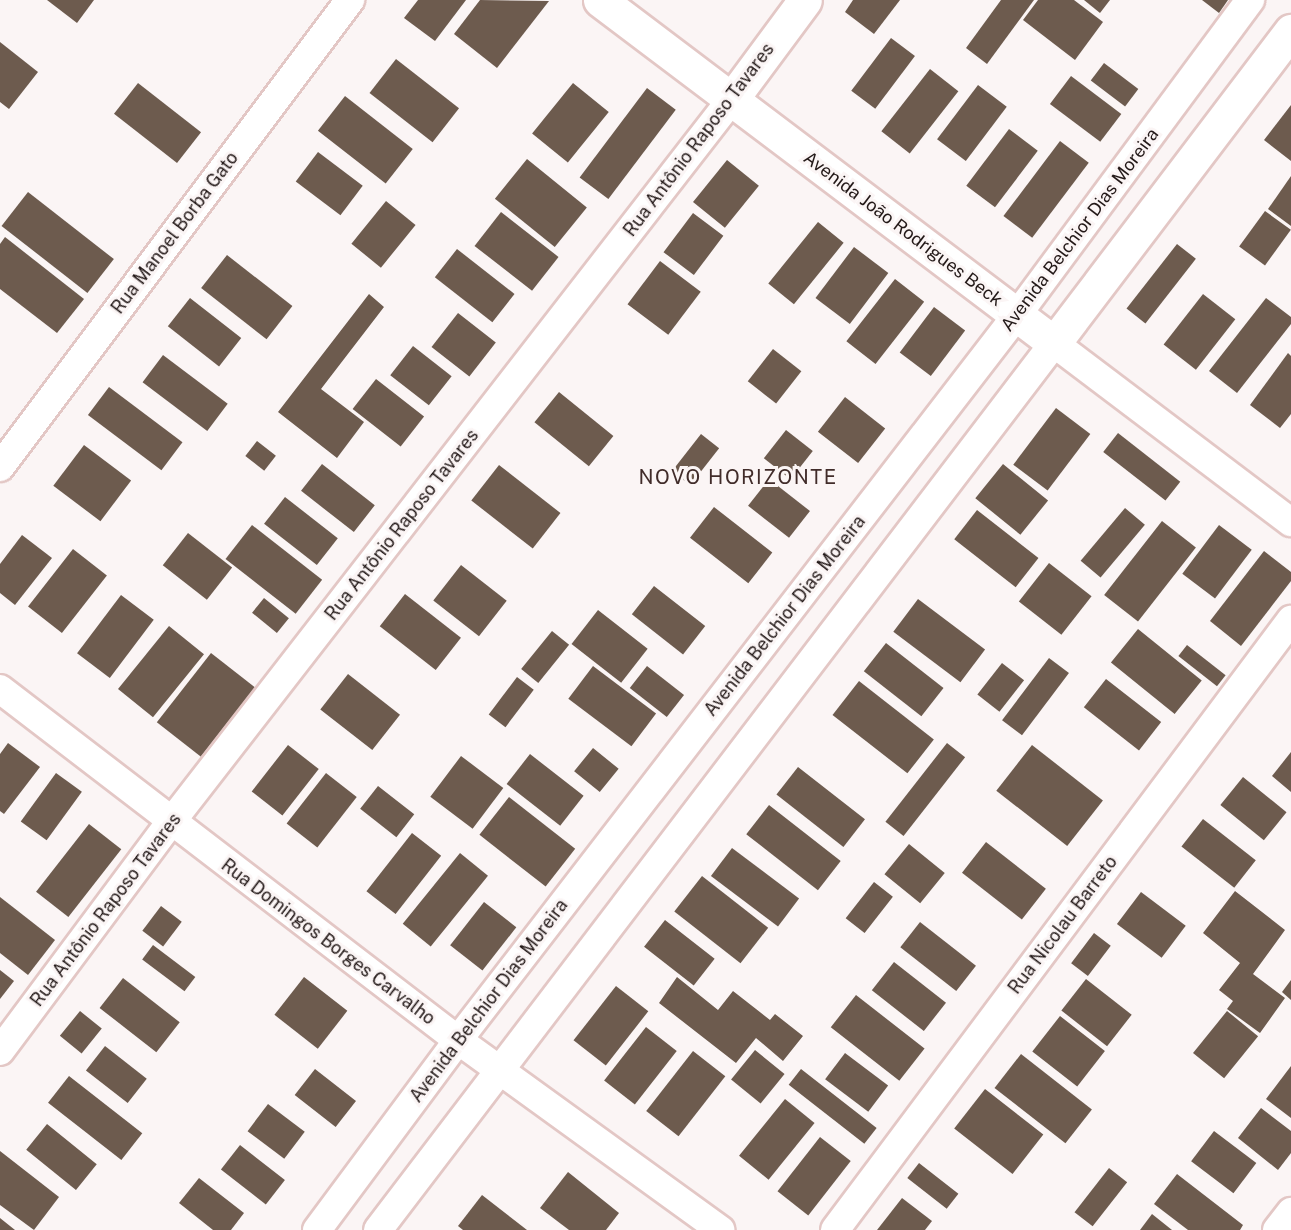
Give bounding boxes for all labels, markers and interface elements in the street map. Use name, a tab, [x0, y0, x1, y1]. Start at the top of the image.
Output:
street label: Rua Antônio Raposo Tavares	[619, 39, 779, 241]
street label: Avenida Belchior Dias Moreira	[997, 124, 1163, 336]
street label: Avenida João Rodrigues Beck	[799, 147, 1007, 311]
street label: Rua Manoel Borba Gato	[107, 148, 243, 318]
street label: Rua Antônio Raposo Tavares	[321, 425, 483, 625]
district label: NOVO HORIZONTE	[638, 465, 838, 489]
street label: Avenida Belchior Dias Moreira	[700, 511, 870, 721]
street label: Rua Antônio Raposo Tavares	[26, 809, 186, 1011]
street label: Rua Nicolau Barreto	[1004, 852, 1122, 998]
street label: Rua Domingos Borges Carvalho	[217, 854, 439, 1030]
street label: Avenida Belchior Dias Moreira	[406, 895, 572, 1107]

